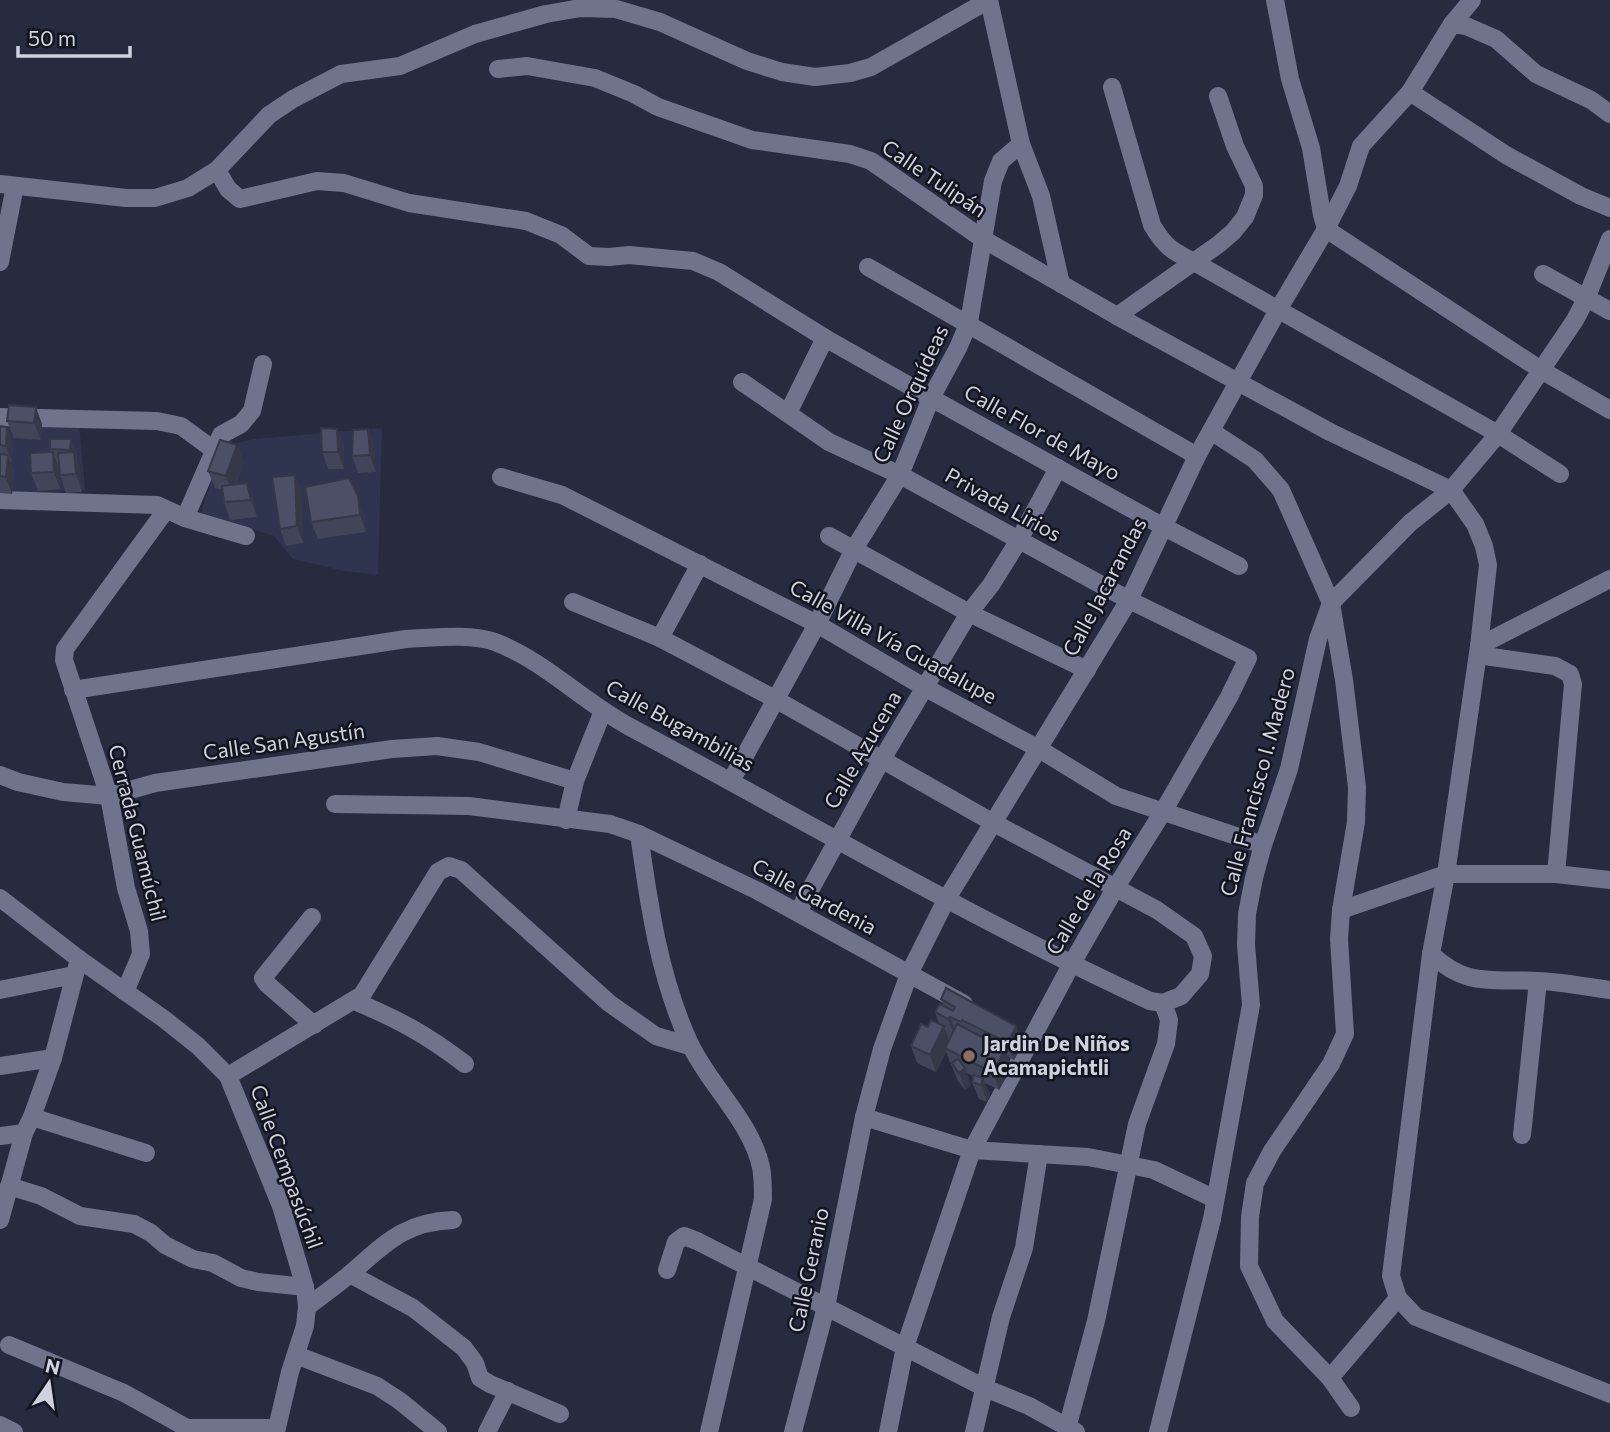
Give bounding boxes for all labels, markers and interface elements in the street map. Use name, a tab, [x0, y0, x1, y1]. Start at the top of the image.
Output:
scale bar	[18, 14, 130, 58]
text: 50 m	[28, 25, 76, 50]
street label: Calle Tulipán	[878, 134, 992, 222]
street label: Calle Orquídeas	[867, 320, 953, 466]
street label: Calle Flor de Mayo	[960, 378, 1125, 485]
street label: Privada Lirios	[941, 462, 1066, 546]
street label: Calle Jacarandas	[1057, 513, 1151, 660]
street label: Calle Villa Vía Guadalupe	[786, 573, 1002, 708]
street label: Calle Francisco I. Madero	[1214, 664, 1299, 899]
street label: Calle Bugambilias	[602, 674, 759, 776]
street label: Calle Azucena	[818, 686, 906, 813]
street label: Calle San Agustín	[201, 717, 366, 764]
street label: Cerrada Guamúchil	[104, 742, 173, 924]
street label: Calle de la Rosa	[1040, 822, 1136, 959]
street label: Calle Gardenia	[748, 852, 881, 939]
place label: Jardin De Niños Acamapichtli	[983, 1030, 1130, 1079]
marker: Jardin De Niños Acamapichtli	[961, 1048, 977, 1064]
street label: Calle Cempasúchil	[246, 1081, 329, 1252]
street label: Calle Geranio	[782, 1205, 833, 1334]
north arrow	[14, 1348, 84, 1418]
text: N	[43, 1353, 62, 1379]

